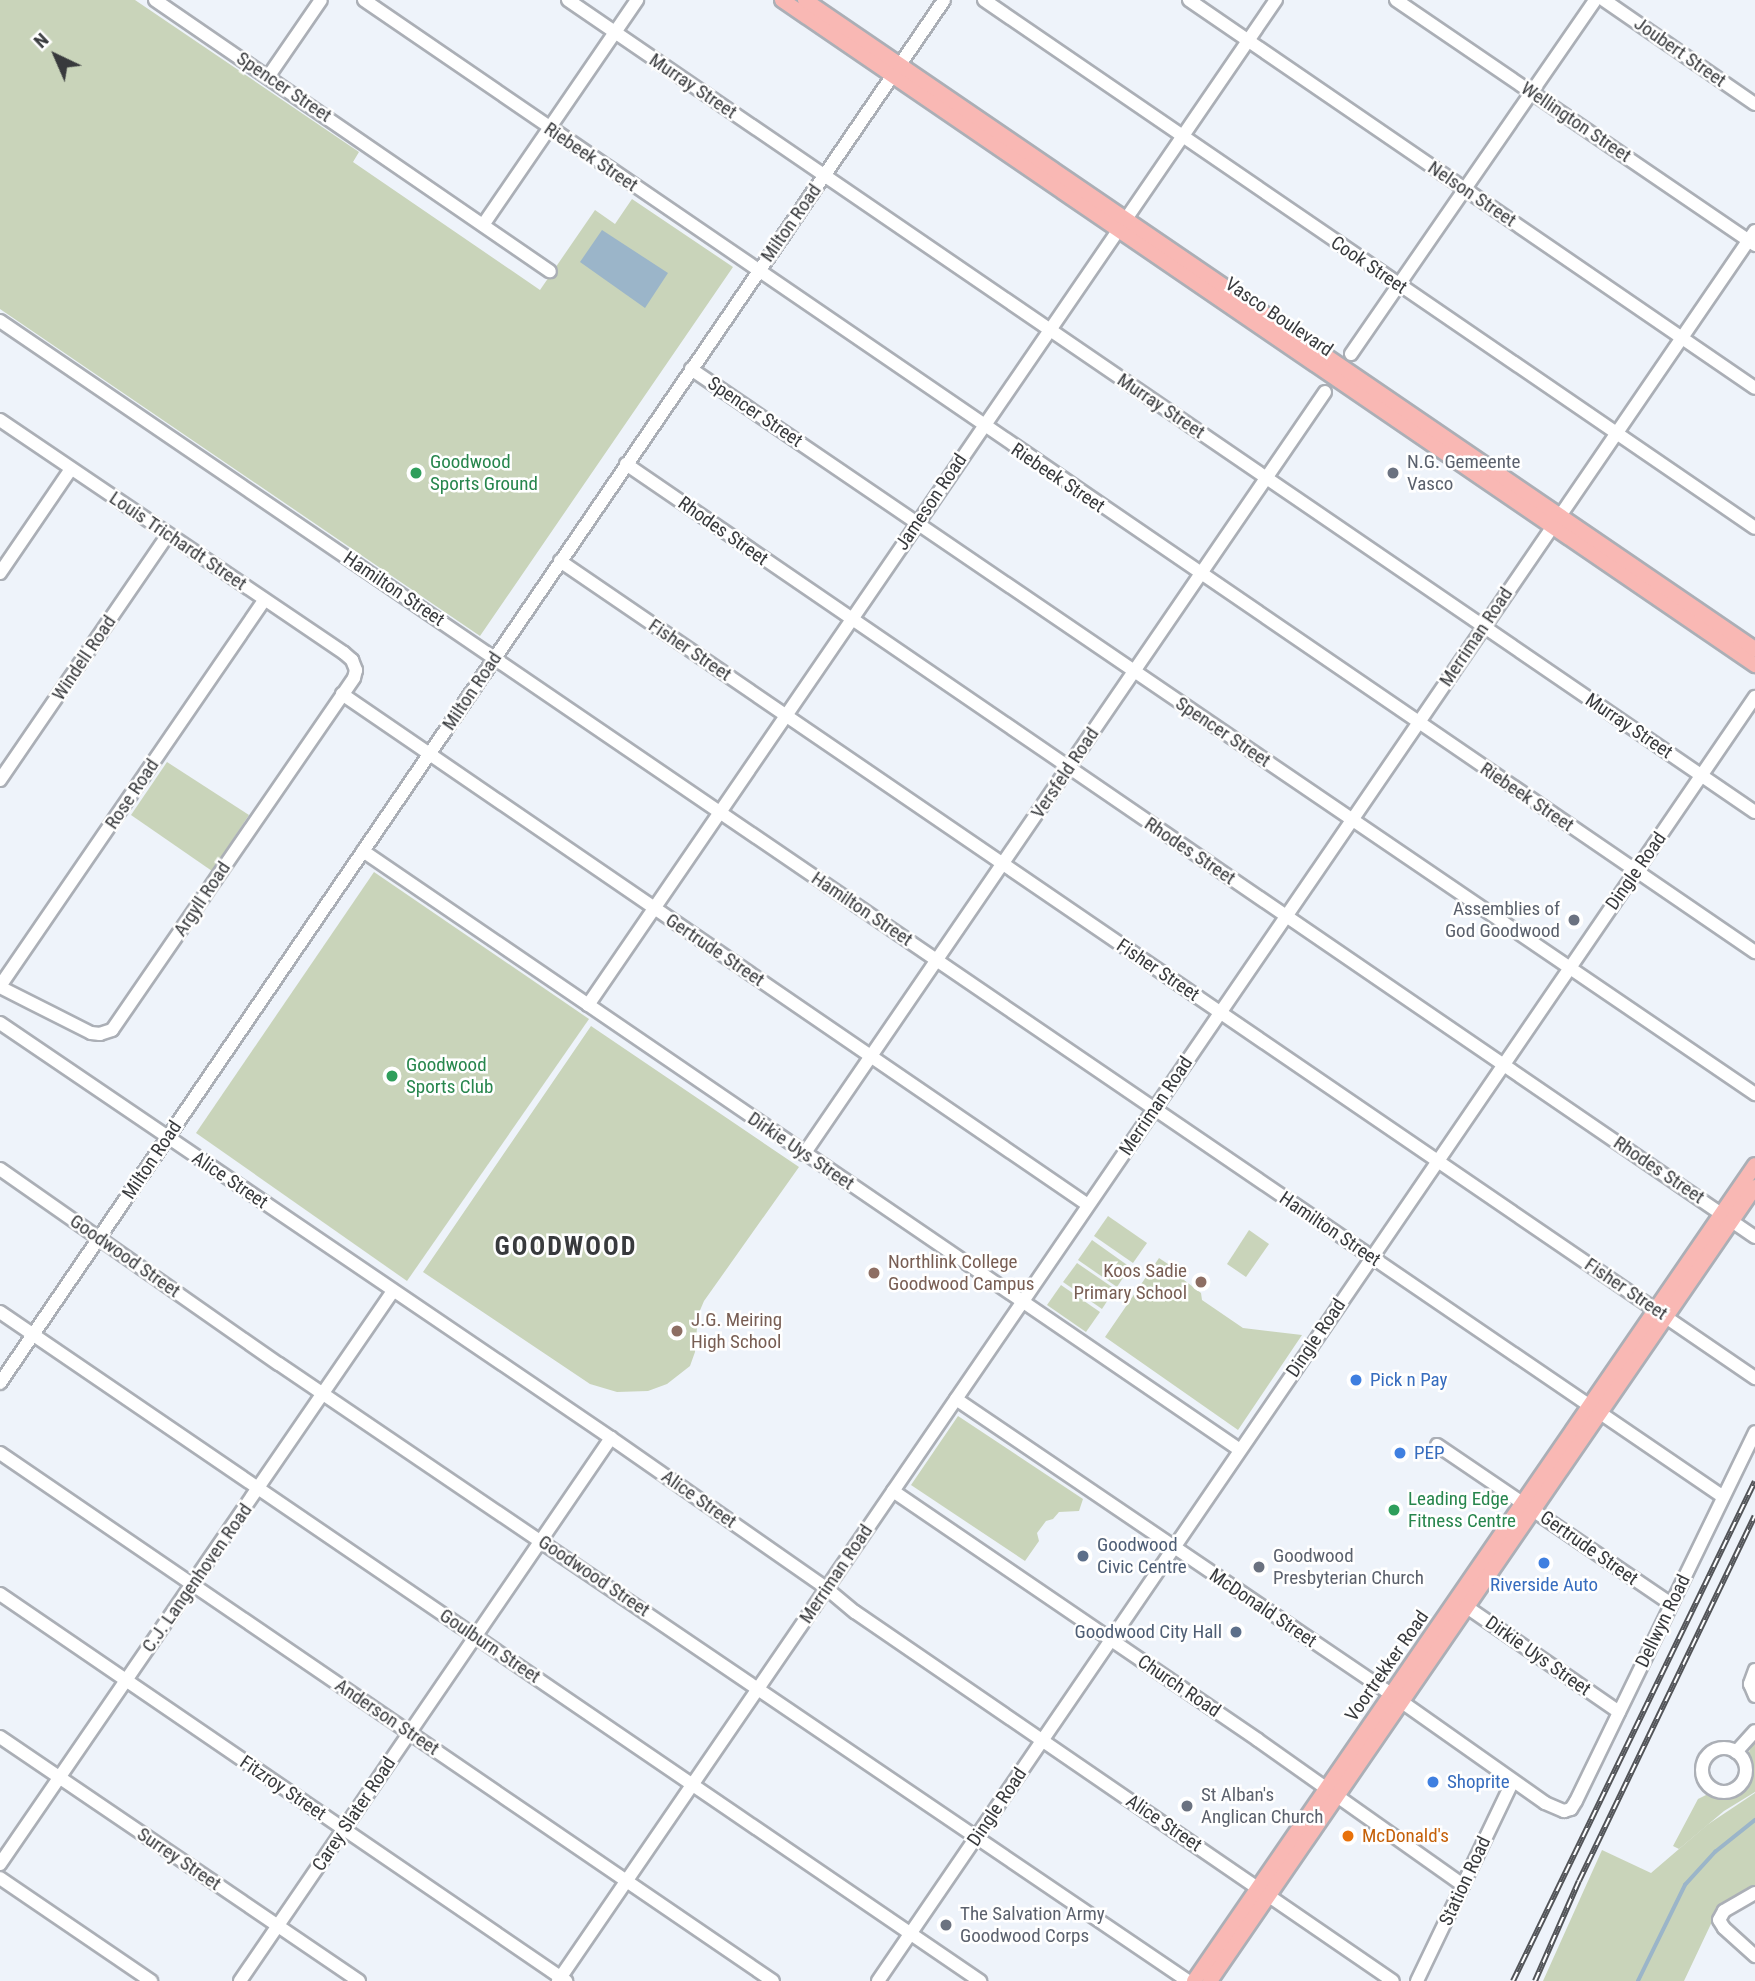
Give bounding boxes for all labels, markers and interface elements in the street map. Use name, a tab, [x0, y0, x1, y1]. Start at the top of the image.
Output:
street label: Joubert Street	[1630, 12, 1730, 92]
north arrow	[21, 21, 91, 91]
text: N	[29, 28, 53, 53]
street label: Spencer Street	[232, 47, 336, 127]
street label: Murray Street	[645, 48, 741, 124]
street label: Wellington Street	[1517, 77, 1635, 167]
street label: Riebeek Street	[540, 117, 642, 197]
street label: Nelson Street	[1424, 156, 1520, 232]
street label: Milton Road	[756, 180, 826, 266]
street label: Cook Street	[1326, 231, 1412, 299]
street label: Vasco Boulevard	[1221, 273, 1337, 361]
street label: Murray Street	[1113, 368, 1209, 444]
street label: Spencer Street	[703, 372, 807, 452]
street label: Riebeek Street	[1007, 438, 1109, 518]
street label: Jameson Road	[890, 449, 972, 555]
place label: Goodwood Sports Ground	[430, 451, 538, 495]
place label: N.G. Gemeente Vasco	[1407, 451, 1520, 495]
marker: Goodwood Sports Ground	[408, 465, 424, 481]
marker: N.G. Gemeente Vasco	[1385, 465, 1401, 481]
street label: Louis Trichardt Street	[105, 487, 251, 595]
street label: Rhodes Street	[674, 492, 772, 570]
street label: Hamilton Street	[339, 547, 449, 631]
street label: Merriman Road	[1435, 583, 1517, 691]
street label: Windell Road	[47, 611, 121, 705]
street label: Fisher Street	[644, 614, 736, 686]
street label: Milton Road	[437, 647, 507, 735]
street label: Murray Street	[1581, 688, 1677, 764]
street label: Spencer Street	[1171, 692, 1275, 772]
street label: Versfeld Road	[1026, 723, 1104, 823]
street label: Rose Road	[100, 755, 164, 833]
street label: Riebeek Street	[1476, 757, 1578, 837]
street label: Rhodes Street	[1140, 812, 1240, 890]
street label: Dingle Road	[1601, 828, 1671, 914]
street label: Argyll Road	[169, 857, 235, 941]
street label: Hamilton Street	[807, 867, 917, 951]
place label: Assemblies of God Goodwood	[1445, 898, 1560, 942]
street label: Gertrude Street	[661, 909, 769, 991]
marker: Assemblies of God Goodwood	[1566, 912, 1582, 928]
street label: Fisher Street	[1112, 934, 1204, 1006]
street label: Merriman Road	[1115, 1052, 1197, 1160]
place label: Goodwood Sports Club	[406, 1054, 493, 1098]
marker: Goodwood Sports Club	[384, 1068, 400, 1084]
street label: Dirkie Uys Street	[744, 1107, 858, 1195]
street label: Milton Road	[117, 1116, 187, 1204]
street label: Rhodes Street	[1609, 1131, 1709, 1209]
street label: Alice Street	[188, 1146, 272, 1214]
street label: Hamilton Street	[1275, 1187, 1385, 1271]
street label: Goodwood Street	[65, 1210, 185, 1302]
district label: GOODWOOD	[496, 1231, 636, 1263]
place label: Northlink College Goodwood Campus	[888, 1251, 1034, 1295]
street label: Fisher Street	[1580, 1253, 1672, 1325]
place label: Koos Sadie Primary School	[1073, 1260, 1187, 1304]
marker: Northlink College Goodwood Campus	[866, 1265, 882, 1281]
marker: Koos Sadie Primary School	[1193, 1274, 1209, 1290]
street label: Dingle Road	[1282, 1295, 1350, 1381]
place label: J.G. Meiring High School	[691, 1309, 782, 1353]
marker: J.G. Meiring High School	[669, 1323, 685, 1339]
place label: Pick n Pay	[1370, 1369, 1447, 1391]
marker: Pick n Pay	[1348, 1372, 1364, 1388]
place label: PEP	[1414, 1442, 1445, 1464]
marker: PEP	[1392, 1445, 1408, 1461]
street label: Alice Street	[657, 1465, 741, 1533]
place label: Leading Edge Fitness Centre	[1408, 1488, 1516, 1532]
street label: C.J. Langenhoven Road	[137, 1499, 257, 1657]
marker: Leading Edge Fitness Centre	[1386, 1502, 1402, 1518]
street label: Gertrude Street	[1536, 1506, 1642, 1590]
street label: Merriman Road	[795, 1520, 877, 1628]
street label: Goodwood Street	[534, 1530, 654, 1622]
place label: Goodwood Civic Centre	[1097, 1534, 1187, 1578]
place label: Goodwood Presbyterian Church	[1273, 1545, 1424, 1589]
marker: Goodwood Civic Centre	[1075, 1548, 1091, 1564]
marker: Riverside Auto	[1536, 1555, 1552, 1571]
marker: Goodwood Presbyterian Church	[1251, 1559, 1267, 1575]
street label: McDonald Street	[1205, 1564, 1321, 1652]
street label: Dellwyn Road	[1631, 1571, 1695, 1671]
place label: Riverside Auto	[1490, 1574, 1598, 1596]
street label: Goulburn Street	[435, 1604, 545, 1688]
street label: Voortrekker Road	[1340, 1606, 1434, 1726]
street label: Dirkie Uys Street	[1481, 1611, 1595, 1701]
place label: Goodwood City Hall	[1074, 1621, 1222, 1643]
marker: Goodwood City Hall	[1228, 1624, 1244, 1640]
street label: Church Road	[1133, 1650, 1225, 1722]
street label: Anderson Street	[331, 1674, 443, 1760]
street label: Fitzroy Street	[235, 1751, 331, 1825]
street label: Carey Slater Road	[307, 1753, 401, 1875]
street label: Dingle Road	[963, 1764, 1031, 1850]
place label: Shoprite	[1447, 1771, 1510, 1793]
marker: Shoprite	[1425, 1774, 1441, 1790]
place label: St Alban's Anglican Church	[1201, 1784, 1323, 1828]
street label: Alice Street	[1122, 1789, 1206, 1857]
marker: St Alban's Anglican Church	[1179, 1798, 1195, 1814]
street label: Surrey Street	[133, 1823, 225, 1895]
place label: McDonald's	[1362, 1825, 1449, 1847]
marker: McDonald's	[1340, 1828, 1356, 1844]
street label: Station Road	[1434, 1833, 1496, 1929]
place label: The Salvation Army Goodwood Corps	[960, 1903, 1105, 1947]
marker: The Salvation Army Goodwood Corps	[938, 1917, 954, 1933]

